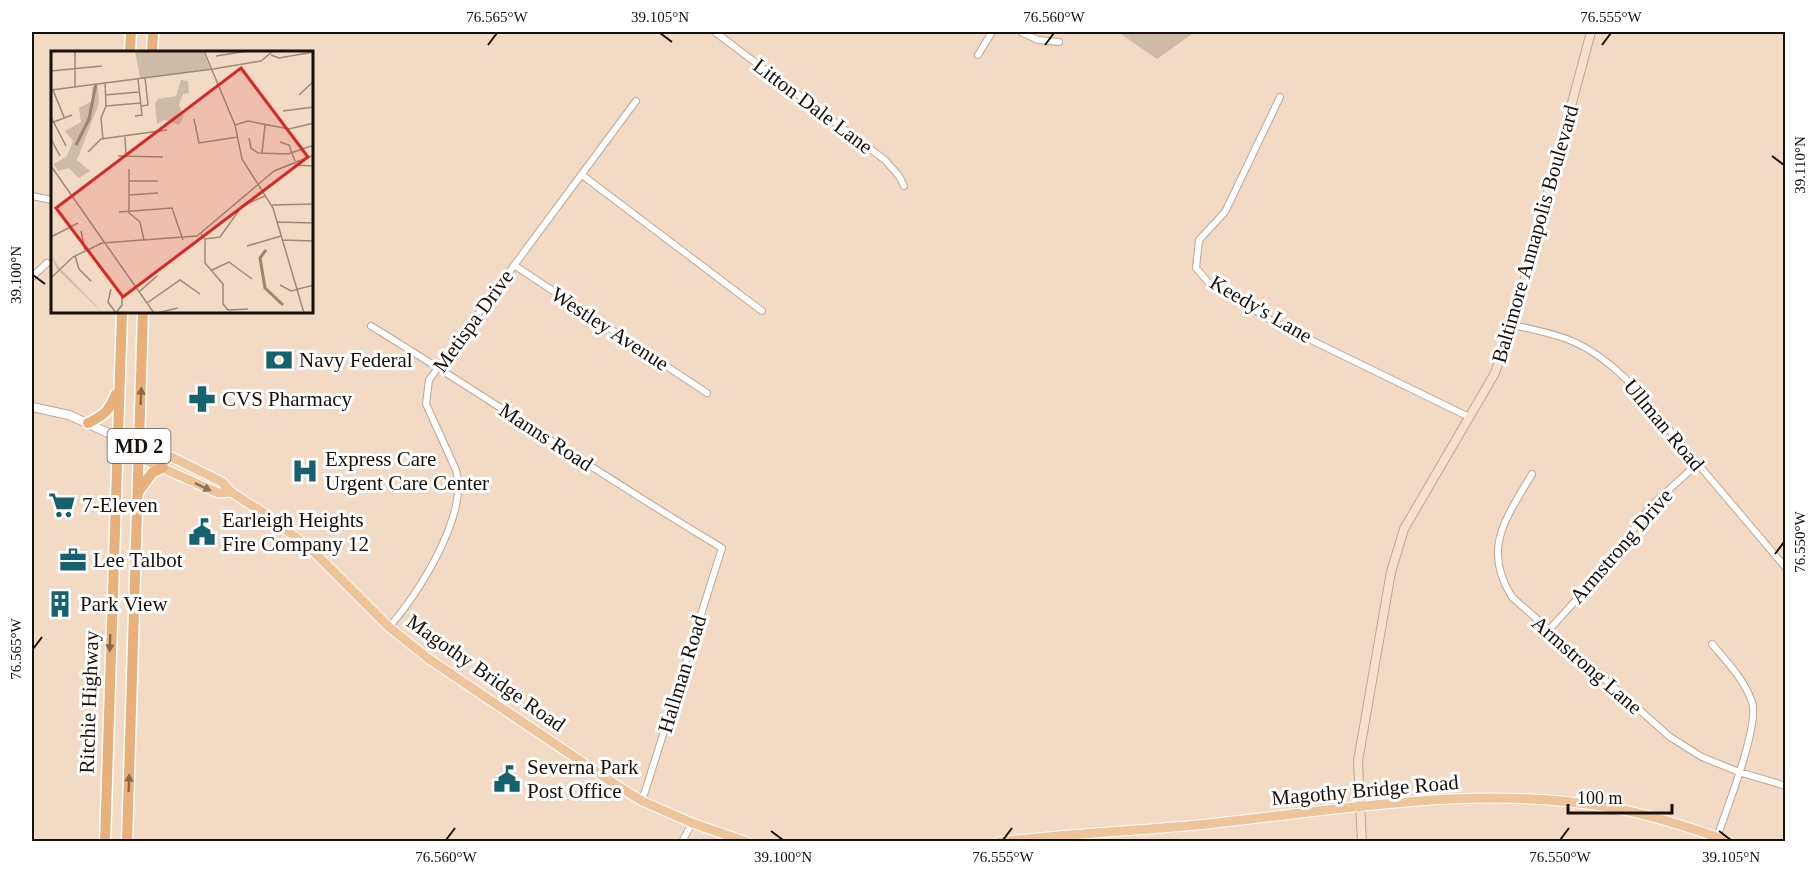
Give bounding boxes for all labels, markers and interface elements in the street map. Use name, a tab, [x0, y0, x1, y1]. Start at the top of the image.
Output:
text: 76.565°W	[466, 9, 529, 25]
text: 39.105°N	[631, 9, 689, 25]
text: 76.560°W	[1023, 9, 1086, 25]
text: 76.555°W	[1580, 9, 1643, 25]
inset map	[51, 51, 314, 314]
street label: Litton Dale Lane	[748, 53, 878, 159]
street label: Baltimore Annapolis Boulevard	[1487, 102, 1583, 366]
text: 39.110°N	[1792, 136, 1808, 194]
text: 39.100°N	[8, 246, 24, 304]
street label: Metispa Drive	[428, 265, 518, 377]
street label: Keedy's Lane	[1206, 270, 1316, 348]
street label: Westley Avenue	[547, 282, 673, 376]
bank icon: Navy Federal	[264, 345, 294, 375]
place label: Navy Federal	[299, 348, 413, 372]
street label: Ullman Road	[1619, 374, 1710, 476]
pharmacy icon: CVS Pharmacy	[187, 384, 217, 414]
one-way arrow	[136, 387, 145, 406]
place label: CVS Pharmacy	[222, 387, 353, 411]
street label: Manns Road	[495, 398, 598, 476]
road number: MD 2	[108, 429, 170, 463]
place label: Express Care Urgent Care Center	[325, 447, 489, 495]
hospital icon: Express Care Urgent Care Center	[290, 456, 320, 486]
one-way arrow	[194, 482, 211, 491]
street label: Armstrong Drive	[1565, 484, 1677, 608]
supermarket icon: 7-Eleven	[47, 490, 77, 520]
place label: 7-Eleven	[82, 493, 158, 517]
place label: Earleigh Heights Fire Company 12	[222, 508, 369, 556]
text: 76.550°W	[1792, 510, 1808, 573]
public building icon: Earleigh Heights Fire Company 12	[187, 517, 217, 547]
office icon: Lee Talbot	[58, 545, 88, 575]
place label: Lee Talbot	[93, 548, 183, 572]
building icon: Park View	[45, 589, 75, 619]
place label: Park View	[80, 592, 168, 616]
street label: Magothy Bridge Road	[402, 609, 570, 737]
street label: Armstrong Lane	[1527, 611, 1647, 719]
street label: Hallman Road	[653, 612, 711, 736]
text: 76.565°W	[8, 617, 24, 680]
street label: Ritchie Highway	[75, 630, 104, 774]
one-way arrow	[106, 634, 115, 653]
place label: Severna Park Post Office	[527, 755, 639, 803]
public building icon: Severna Park Post Office	[492, 764, 522, 794]
street label: Magothy Bridge Road	[1270, 770, 1460, 810]
one-way arrow	[124, 774, 133, 793]
scale bar	[1568, 777, 1672, 815]
text: 100 m	[1577, 788, 1623, 808]
text: 76.560°W	[415, 849, 478, 865]
text: 39.100°N	[754, 849, 812, 865]
text: 76.555°W	[972, 849, 1035, 865]
text: 76.550°W	[1529, 849, 1592, 865]
text: 39.105°N	[1702, 849, 1760, 865]

